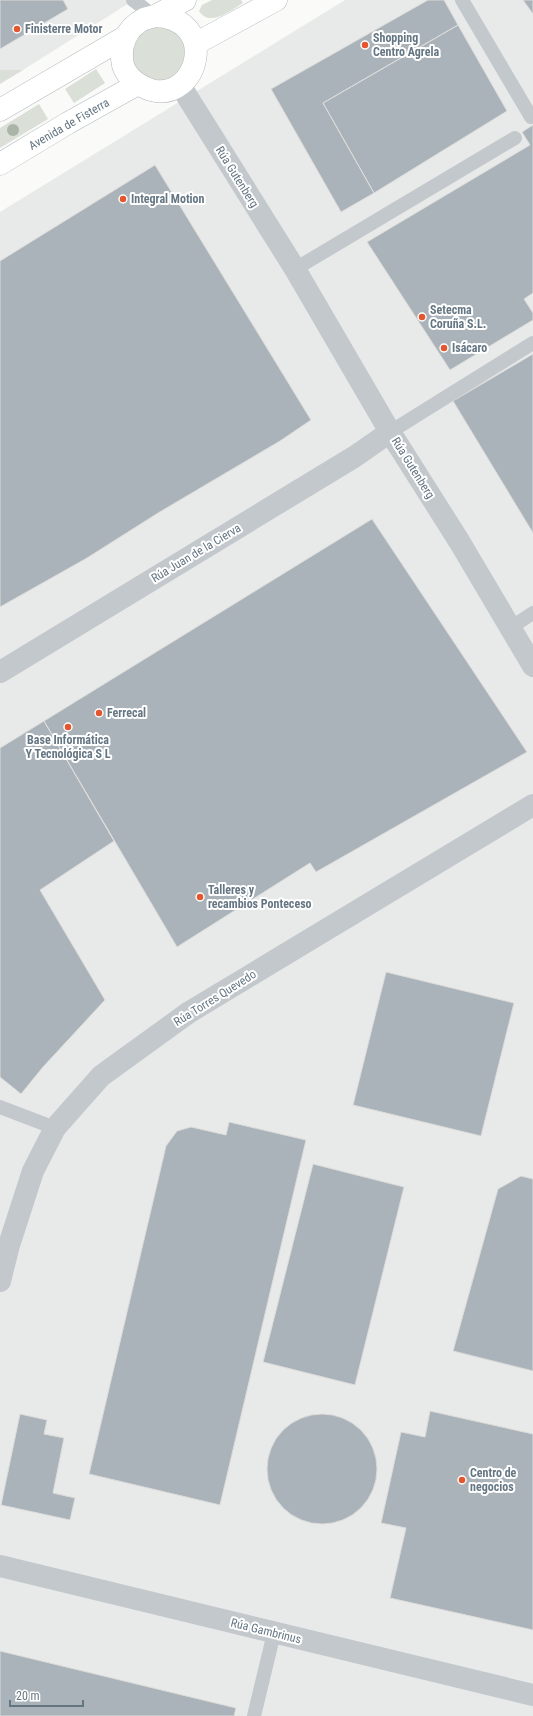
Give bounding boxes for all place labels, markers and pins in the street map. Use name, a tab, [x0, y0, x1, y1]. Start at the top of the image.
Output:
place label: Finisterre Motor	[25, 22, 102, 36]
marker: Finisterre Motor	[12, 24, 22, 34]
place label: Shopping Centro Agrela	[373, 31, 439, 59]
marker: Shopping Centro Agrela	[360, 40, 370, 50]
place label: Integral Motion	[131, 192, 205, 206]
marker: Integral Motion	[118, 194, 128, 204]
place label: Setecma Coruña S.L.	[430, 303, 486, 331]
marker: Setecma Coruña S.L.	[417, 312, 427, 322]
place label: Isácaro	[452, 341, 487, 355]
marker: Isácaro	[439, 343, 449, 353]
place label: Ferrecal	[107, 706, 146, 720]
marker: Ferrecal	[94, 708, 104, 718]
marker: Base Informática Y Tecnológica S L	[63, 722, 73, 732]
place label: Base Informática Y Tecnológica S L	[25, 733, 111, 761]
place label: Talleres y recambios Ponteceso	[208, 883, 312, 911]
marker: Talleres y recambios Ponteceso	[195, 892, 205, 902]
place label: Centro de negocios	[470, 1466, 517, 1494]
marker: Centro de negocios	[457, 1475, 467, 1485]

